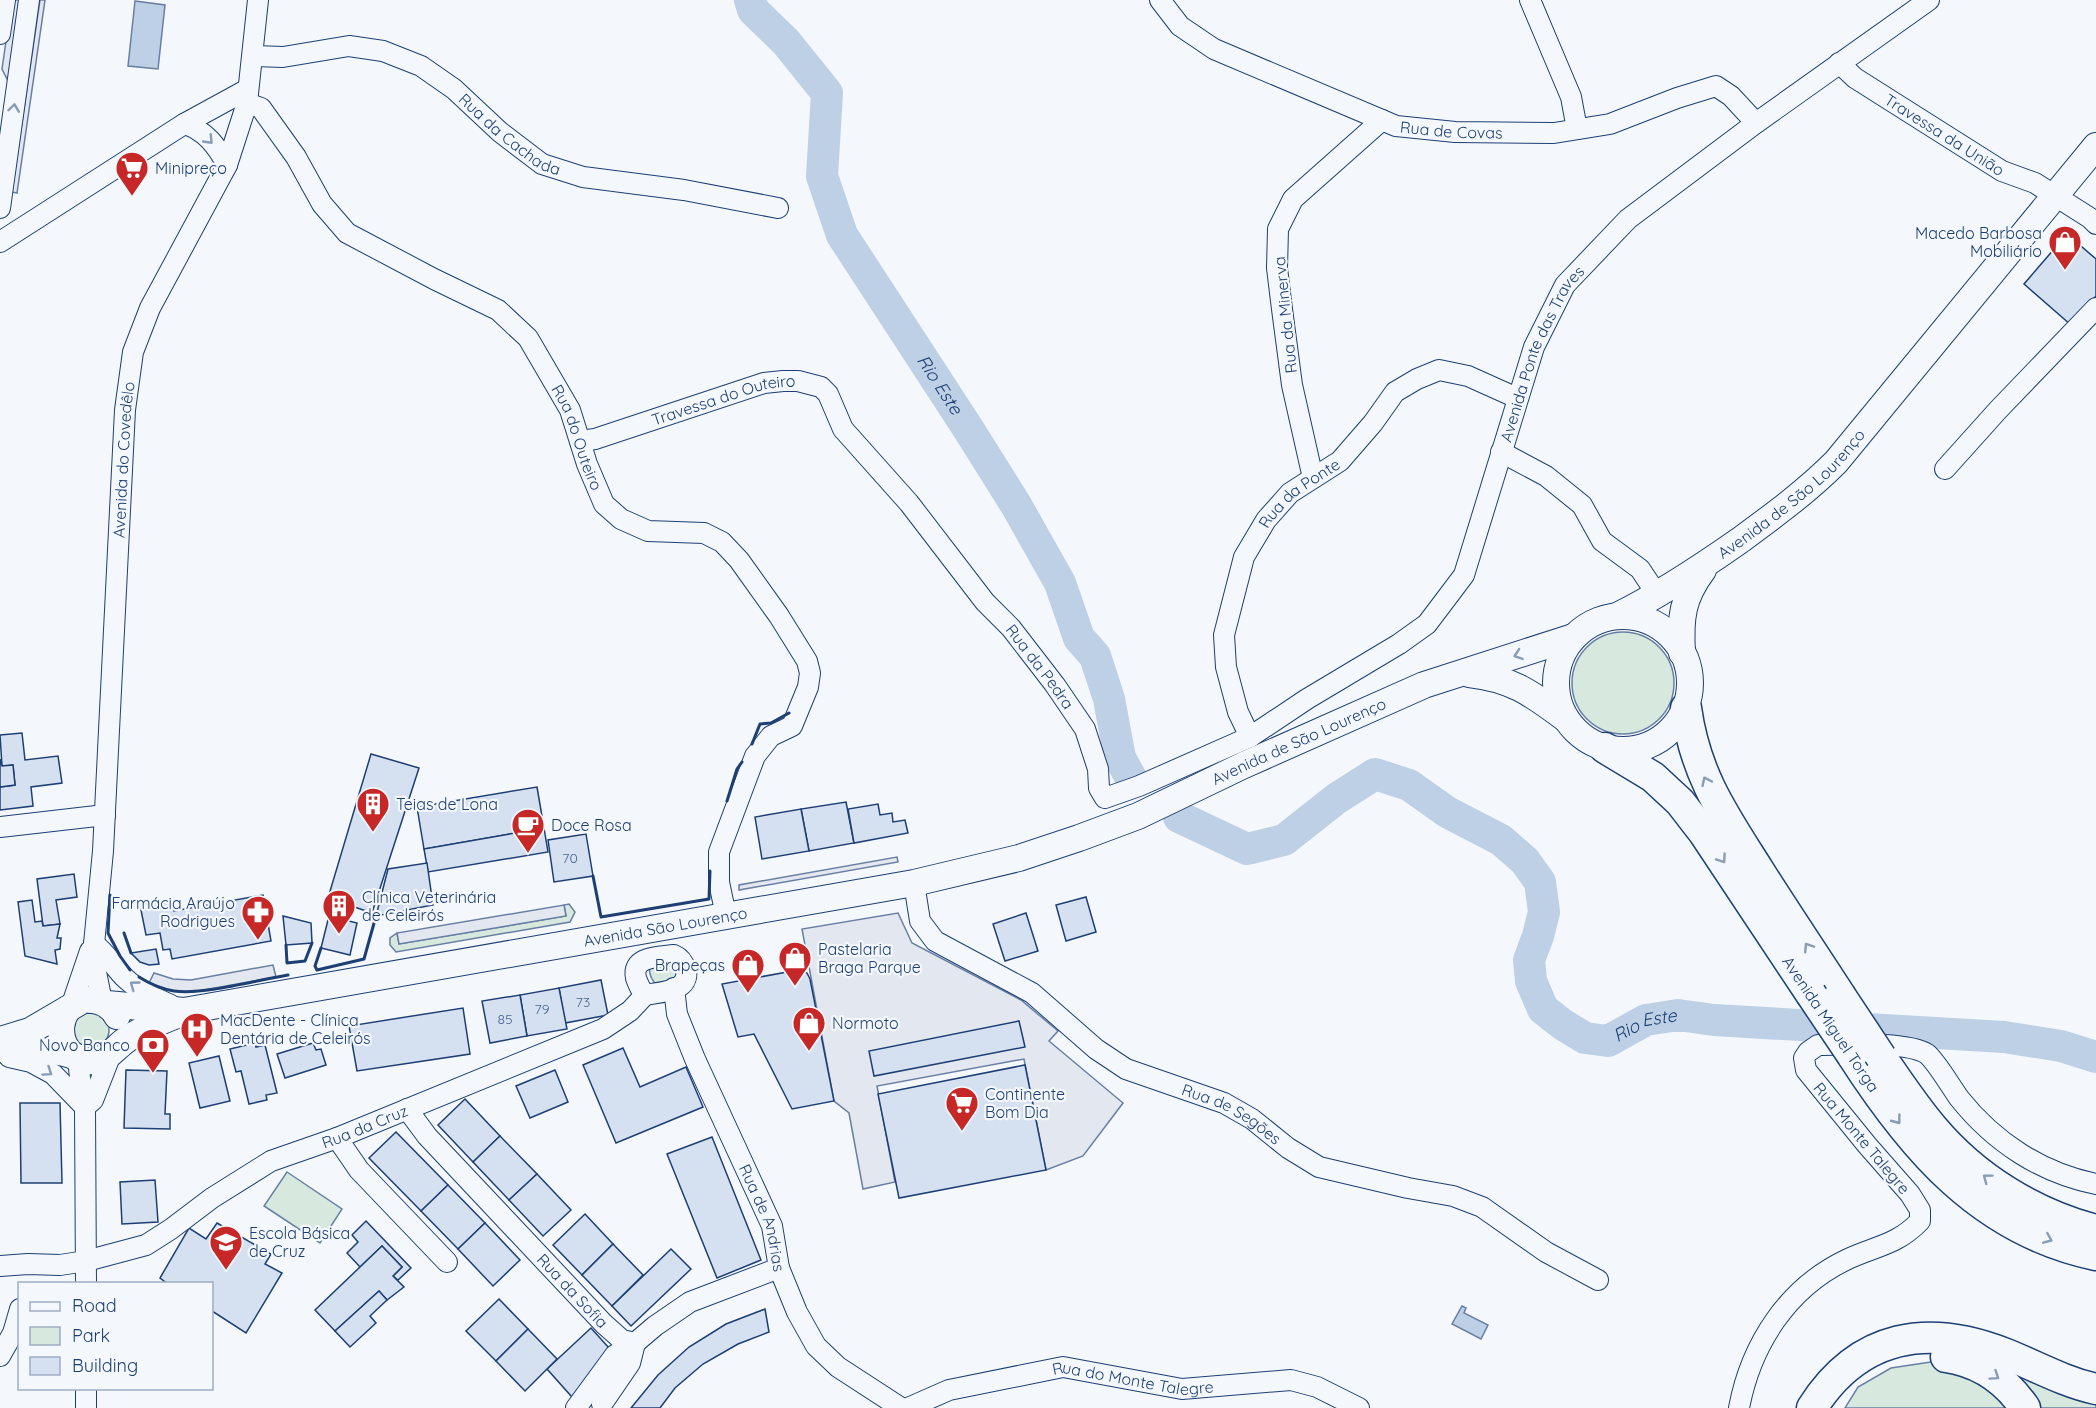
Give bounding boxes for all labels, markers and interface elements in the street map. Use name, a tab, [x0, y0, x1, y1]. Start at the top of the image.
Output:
street label: Rua da Cachada	[455, 89, 563, 179]
street label: Travessa da União	[1881, 89, 2008, 180]
one-way arrow	[7, 103, 19, 113]
street label: Rua de Covas	[1399, 116, 1503, 142]
one-way arrow	[202, 132, 213, 143]
supermarket icon: Minipreço	[114, 150, 150, 197]
place label: Minipreço	[155, 158, 227, 178]
place label: Macedo Barbosa Mobiliário	[1915, 223, 2042, 261]
shop icon: Macedo Barbosa Mobiliário	[2047, 224, 2083, 271]
street label: Rua da Minerva	[1269, 256, 1301, 374]
street label: Avenida Ponte das Traves	[1495, 261, 1588, 444]
water label: Rio Este	[912, 350, 968, 419]
street label: Travessa do Outeiro	[649, 371, 795, 430]
street label: Avenida do Covedêlo	[109, 380, 139, 539]
street label: Rua do Outeiro	[547, 381, 607, 493]
street label: Avenida de São Lourenço	[1714, 425, 1869, 563]
street label: Rua da Ponte	[1254, 454, 1343, 531]
street label: Rua da Pedra	[1002, 620, 1078, 713]
one-way arrow	[1513, 648, 1524, 661]
street label: Avenida de São Lourenço	[1208, 693, 1389, 789]
one-way arrow	[1701, 776, 1713, 787]
building icon: Teias de Lona	[355, 786, 391, 833]
place label: Teias de Lona	[396, 794, 498, 814]
cafe icon: Doce Rosa	[510, 807, 546, 854]
place label: Doce Rosa	[551, 815, 632, 835]
house number: 70	[562, 849, 578, 867]
one-way arrow	[1715, 852, 1726, 863]
place label: Clínica Veterinária de Celeirós	[362, 887, 496, 925]
building icon: Clínica Veterinária de Celeirós	[321, 888, 357, 935]
place label: Farmácia Araújo Rodrigues	[111, 893, 235, 931]
pharmacy icon: Farmácia Araújo Rodrigues	[240, 894, 276, 941]
street label: Avenida São Lourenço	[582, 902, 749, 951]
place label: Pastelaria Braga Parque	[818, 939, 921, 977]
shop icon: Pastelaria Braga Parque	[777, 940, 813, 987]
one-way arrow	[1805, 942, 1816, 953]
shop icon: Brapeças	[730, 947, 766, 994]
street label: Avenida Miguel Torga	[1778, 952, 1884, 1096]
place label: Brapeças	[655, 955, 725, 975]
one-way arrow	[129, 981, 140, 992]
house number: 73	[576, 993, 590, 1011]
house number: 79	[535, 1000, 550, 1018]
water label: Rio Este	[1609, 1003, 1679, 1047]
shop icon: Normoto	[791, 1005, 827, 1052]
place label: MacDente - Clínica Dentária de Celeirós	[220, 1010, 371, 1048]
house number: 85	[497, 1010, 513, 1028]
hospital icon: MacDente - Clínica Dentária de Celeirós	[179, 1011, 215, 1058]
place label: Normoto	[832, 1013, 899, 1033]
bank icon: Novo Banco	[135, 1027, 171, 1074]
place label: Novo Banco	[39, 1035, 130, 1055]
one-way arrow	[42, 1064, 52, 1076]
street label: Rua Monte Talegre	[1809, 1078, 1915, 1198]
street label: Rua de Segões	[1179, 1079, 1285, 1149]
place label: Continente Bom Dia	[985, 1084, 1065, 1122]
supermarket icon: Continente Bom Dia	[944, 1085, 980, 1132]
street label: Rua da Cruz	[319, 1100, 411, 1153]
one-way arrow	[1890, 1114, 1901, 1125]
street label: Rua de Andrias	[735, 1161, 789, 1273]
one-way arrow	[1983, 1174, 1994, 1185]
place label: Escola Básica de Cruz	[249, 1223, 350, 1261]
school or university icon: Escola Básica de Cruz	[208, 1224, 244, 1271]
one-way arrow	[2042, 1232, 2053, 1244]
street label: Rua da Sofia	[533, 1249, 612, 1332]
legend	[18, 1282, 213, 1390]
text: Road	[72, 1294, 117, 1317]
text: Park	[72, 1324, 110, 1347]
text: Building	[72, 1354, 138, 1377]
street label: Rua do Monte Talegre	[1050, 1357, 1214, 1399]
one-way arrow	[1988, 1369, 1999, 1380]

